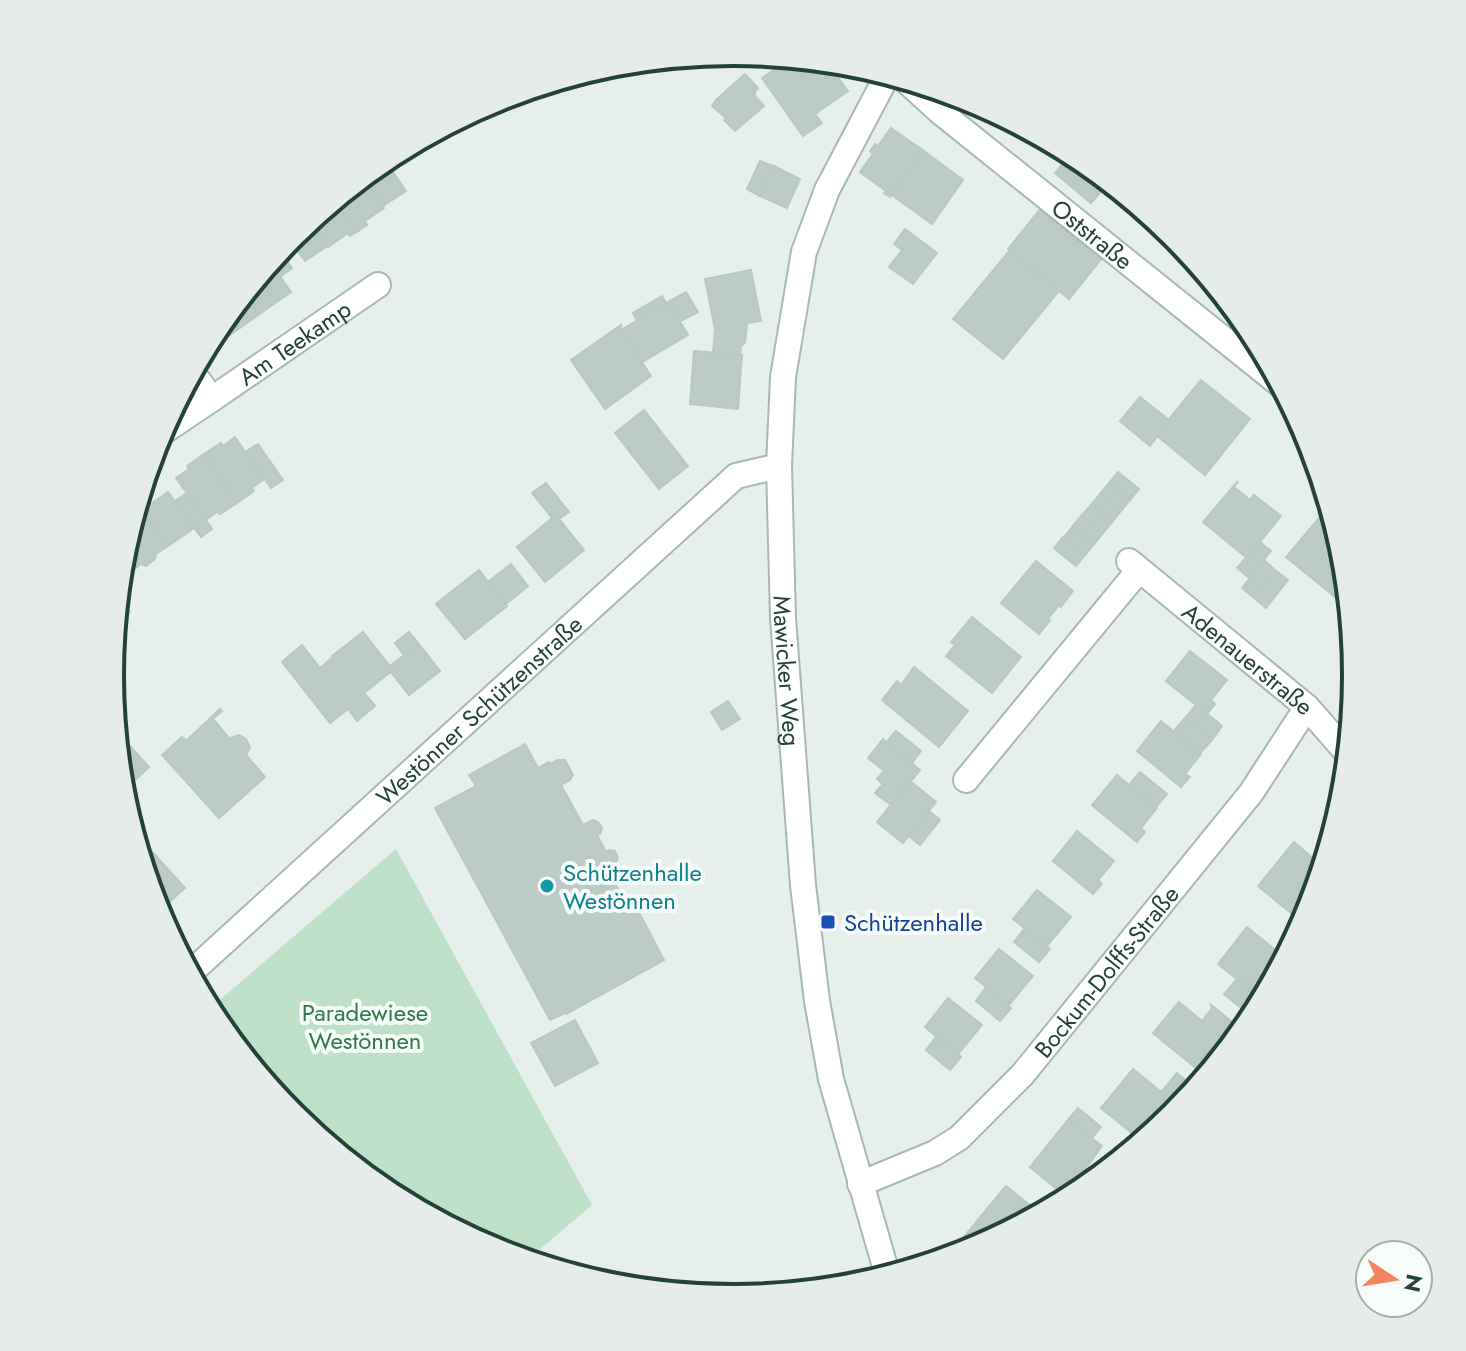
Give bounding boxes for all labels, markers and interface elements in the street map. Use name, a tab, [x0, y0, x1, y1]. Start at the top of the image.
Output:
street label: Oststraße	[1044, 190, 1141, 278]
street label: Am Teekamp	[231, 291, 358, 394]
street label: Adenauerstraße	[1175, 594, 1321, 723]
street label: Mawicker Weg	[765, 595, 810, 747]
street label: Westönner Schützenstraße	[368, 607, 590, 813]
place label: Schützenhalle Westönnen	[563, 855, 702, 918]
marker: Schützenhalle Westönnen	[538, 877, 556, 895]
street label: Bockum-Dolffs-Straße	[1026, 878, 1187, 1065]
place label: Schützenhalle	[844, 905, 983, 940]
marker: Schützenhalle	[819, 913, 837, 931]
park label: Paradewiese Westönnen	[302, 995, 428, 1058]
north arrow	[1354, 1239, 1434, 1319]
text: N	[1396, 1271, 1431, 1295]

